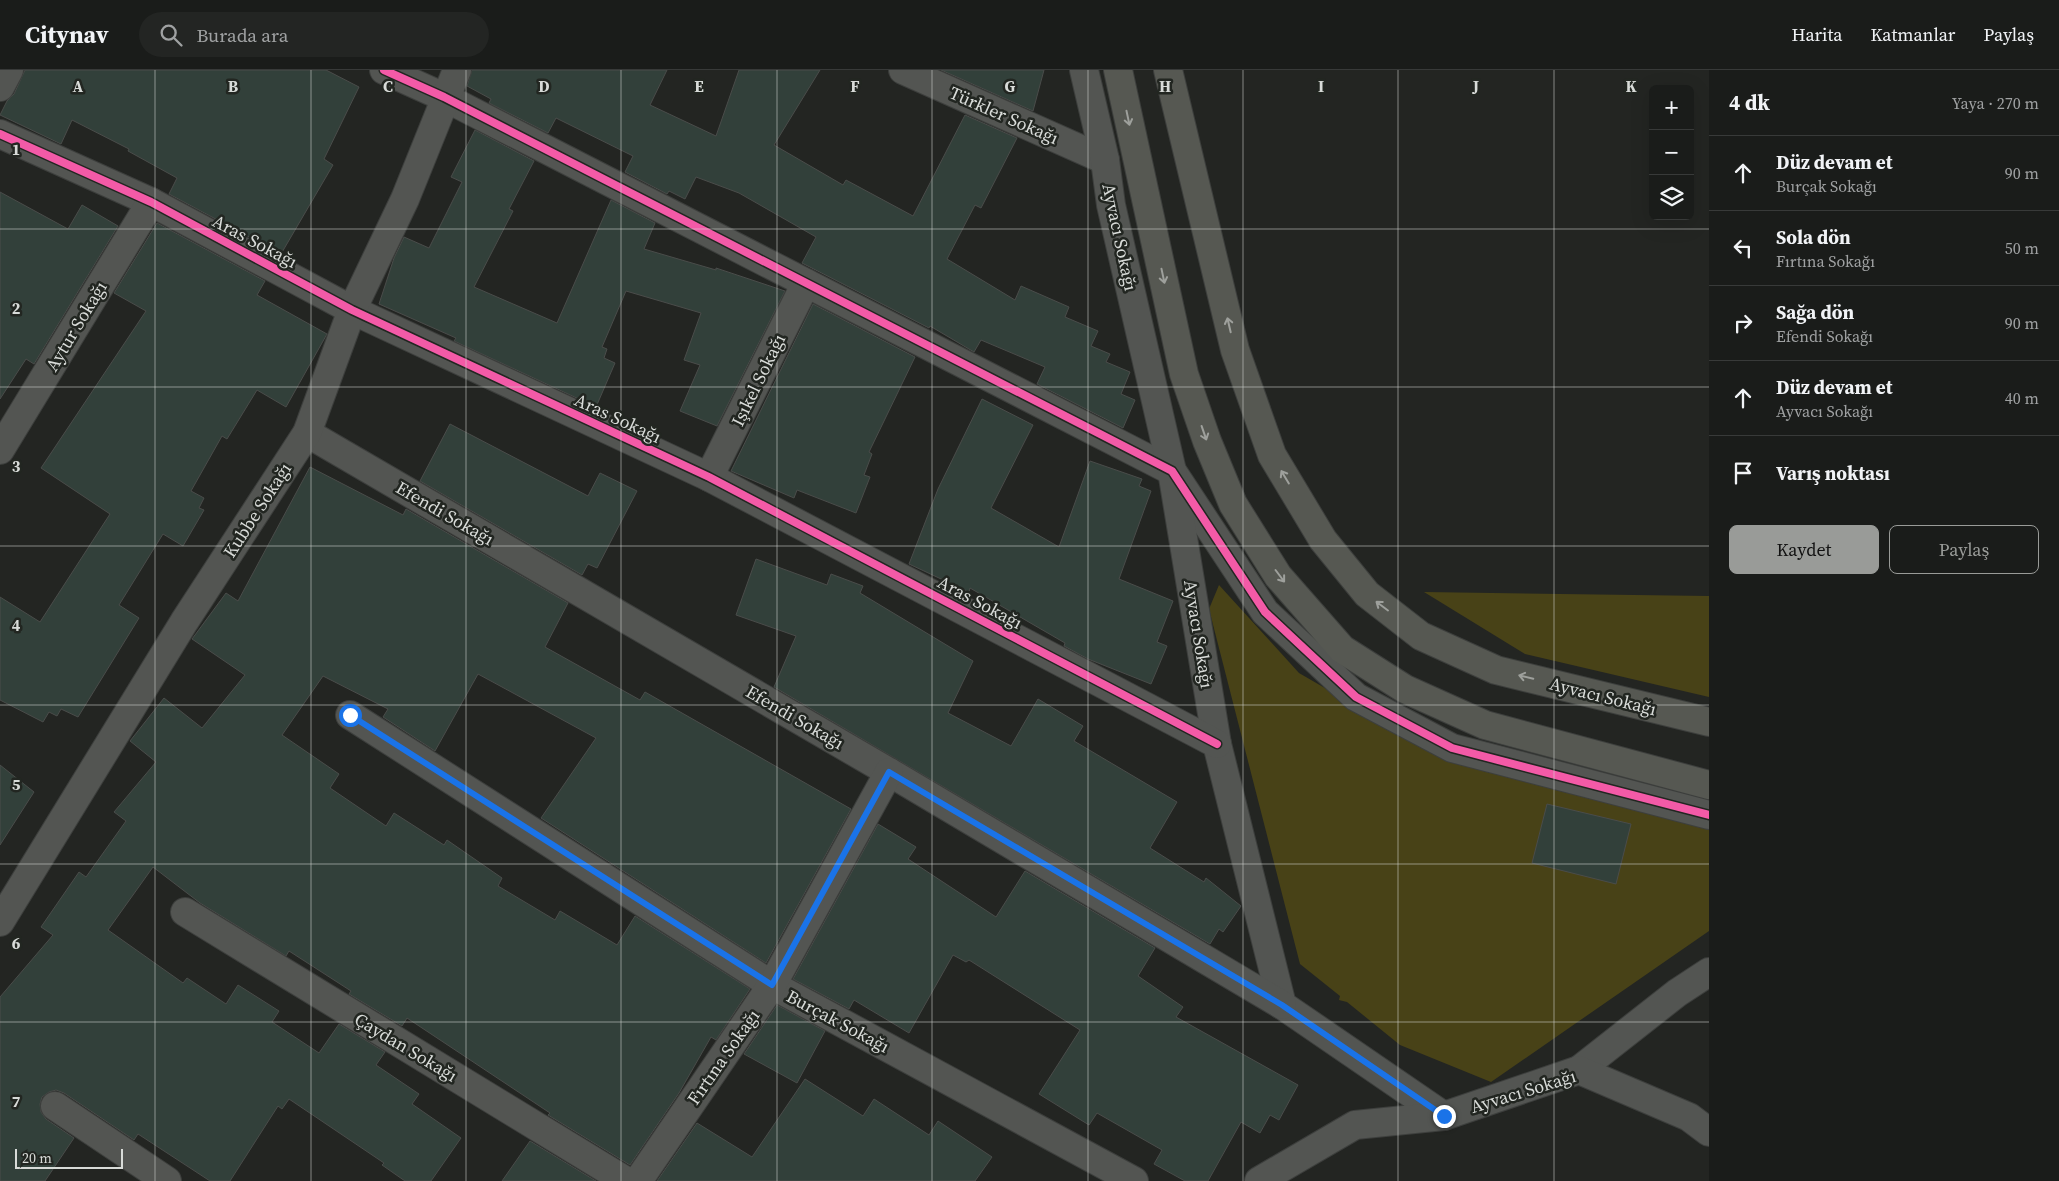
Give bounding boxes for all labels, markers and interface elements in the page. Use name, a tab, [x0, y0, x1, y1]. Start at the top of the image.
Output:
search box	[139, 12, 489, 57]
text: Citynav	[25, 18, 109, 51]
icon: search	[157, 21, 185, 49]
text: Burada ara	[197, 22, 288, 48]
text: Harita	[1792, 22, 1842, 47]
text: Katmanlar	[1870, 22, 1955, 47]
text: Paylaş	[1983, 22, 2034, 47]
text: A	[73, 75, 84, 97]
text: B	[228, 75, 239, 97]
text: C	[383, 75, 393, 97]
text: D	[538, 75, 550, 97]
text: E	[694, 75, 704, 97]
text: F	[850, 75, 860, 97]
text: G	[1005, 75, 1016, 97]
text: H	[1159, 75, 1171, 97]
text: I	[1318, 75, 1324, 97]
text: J	[1472, 75, 1479, 97]
text: K	[1625, 75, 1637, 97]
street label: Türkler Sokağı	[945, 80, 1063, 150]
map controls	[1649, 85, 1694, 220]
button: +	[1649, 85, 1694, 130]
text: 4 dk	[1729, 88, 1770, 117]
text: Yaya · 270 m	[1952, 92, 2039, 114]
one-way arrow	[1124, 109, 1134, 125]
button: −	[1649, 130, 1694, 175]
text: 1	[12, 138, 20, 160]
text: Düz devam et	[1776, 149, 1893, 175]
icon: ahead	[1729, 159, 1757, 187]
text: 90 m	[2005, 162, 2039, 184]
button: layers	[1649, 175, 1694, 220]
text: Burçak Sokağı	[1776, 175, 1877, 197]
street label: Ayvacı Sokağı	[1096, 181, 1144, 293]
street label: Aras Sokağı	[208, 208, 302, 274]
text: Sola dön	[1776, 224, 1851, 250]
icon: left	[1729, 234, 1757, 262]
text: 50 m	[2005, 237, 2039, 259]
text: Fırtına Sokağı	[1776, 250, 1875, 272]
one-way arrow	[1159, 268, 1168, 284]
street label: Aytur Sokağı	[39, 276, 113, 376]
text: 2	[12, 297, 21, 319]
text: Sağa dön	[1776, 299, 1854, 325]
icon: right	[1729, 309, 1757, 337]
text: 90 m	[2005, 312, 2039, 334]
one-way arrow	[1224, 317, 1233, 333]
text: Efendi Sokağı	[1776, 325, 1873, 347]
street label: Işıkel Sokağı	[725, 330, 791, 430]
text: Düz devam et	[1776, 374, 1893, 400]
icon: ahead	[1729, 384, 1757, 412]
street label: Aras Sokağı	[571, 387, 665, 449]
text: 40 m	[2005, 387, 2039, 409]
text: Ayvacı Sokağı	[1776, 400, 1873, 422]
one-way arrow	[1200, 425, 1209, 441]
text: 3	[12, 455, 21, 477]
street label: Kubbe Sokağı	[217, 458, 297, 562]
icon: arrive	[1729, 459, 1757, 487]
text: Varış noktası	[1776, 460, 1890, 486]
one-way arrow	[1279, 470, 1289, 484]
street label: Efendi Sokağı	[391, 475, 499, 551]
button: Kaydet	[1729, 525, 1879, 574]
button: Paylaş	[1889, 525, 2039, 574]
street label: Aras Sokağı	[933, 569, 1027, 635]
one-way arrow	[1274, 569, 1285, 582]
street label: Ayvacı Sokağı	[1178, 578, 1220, 690]
one-way arrow	[1376, 600, 1389, 611]
text: 4	[12, 614, 21, 636]
street label: Ayvacı Sokağı	[1547, 671, 1659, 721]
one-way arrow	[1518, 672, 1534, 681]
street label: Efendi Sokağı	[741, 679, 849, 755]
route start	[339, 704, 362, 727]
text: 5	[12, 773, 21, 795]
text: 6	[12, 932, 21, 954]
street label: Burçak Sokağı	[782, 983, 894, 1059]
street label: Fırtına Sokağı	[681, 1004, 765, 1110]
street label: Çaydan Sokağı	[350, 1006, 462, 1088]
street label: Ayvacı Sokağı	[1467, 1063, 1579, 1119]
text: 7	[12, 1090, 21, 1112]
route end	[1433, 1105, 1456, 1128]
scale bar	[15, 1146, 122, 1169]
text: 20 m	[22, 1148, 52, 1168]

